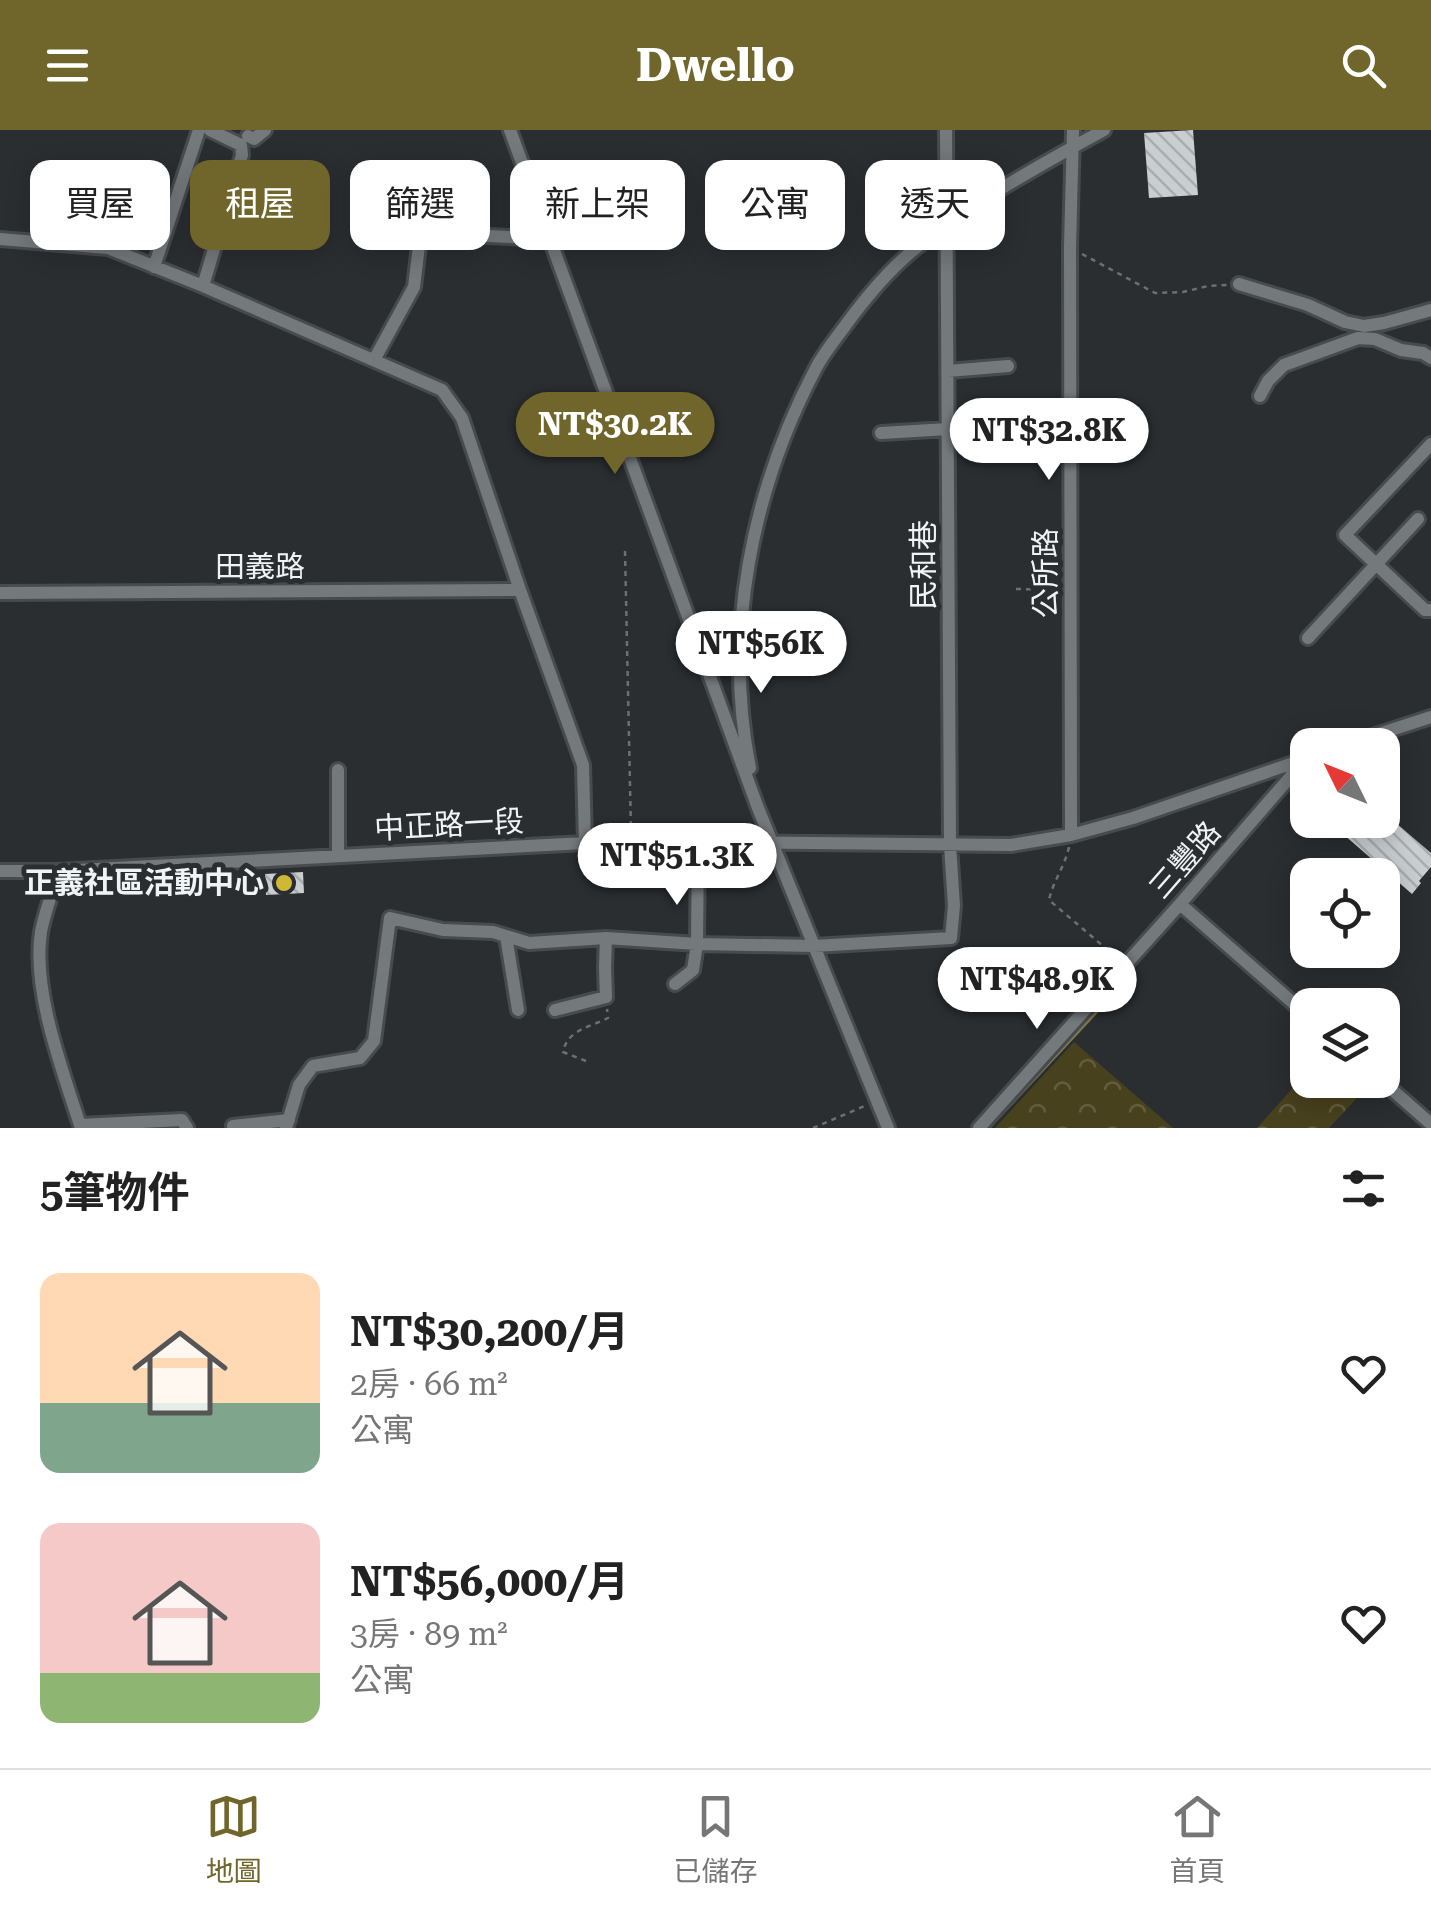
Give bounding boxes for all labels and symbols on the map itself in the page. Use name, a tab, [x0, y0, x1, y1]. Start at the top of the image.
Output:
pin: NT$30.2K	[512, 392, 718, 477]
pin: NT$32.8K	[946, 398, 1152, 483]
street label: 民和巷	[906, 520, 941, 610]
street label: 公所路	[1028, 528, 1063, 618]
street label: 田義路	[215, 549, 305, 584]
pin: NT$56K	[680, 611, 842, 696]
north arrow	[1290, 728, 1400, 838]
street label: 中正路一段	[373, 803, 525, 846]
street label: 三豐路	[1142, 814, 1227, 905]
pin: NT$51.3K	[574, 823, 780, 908]
place label: 正義社區活動中心	[24, 865, 264, 900]
marker: 正義社區活動中心	[273, 872, 295, 894]
pin: NT$48.9K	[934, 947, 1140, 1032]

